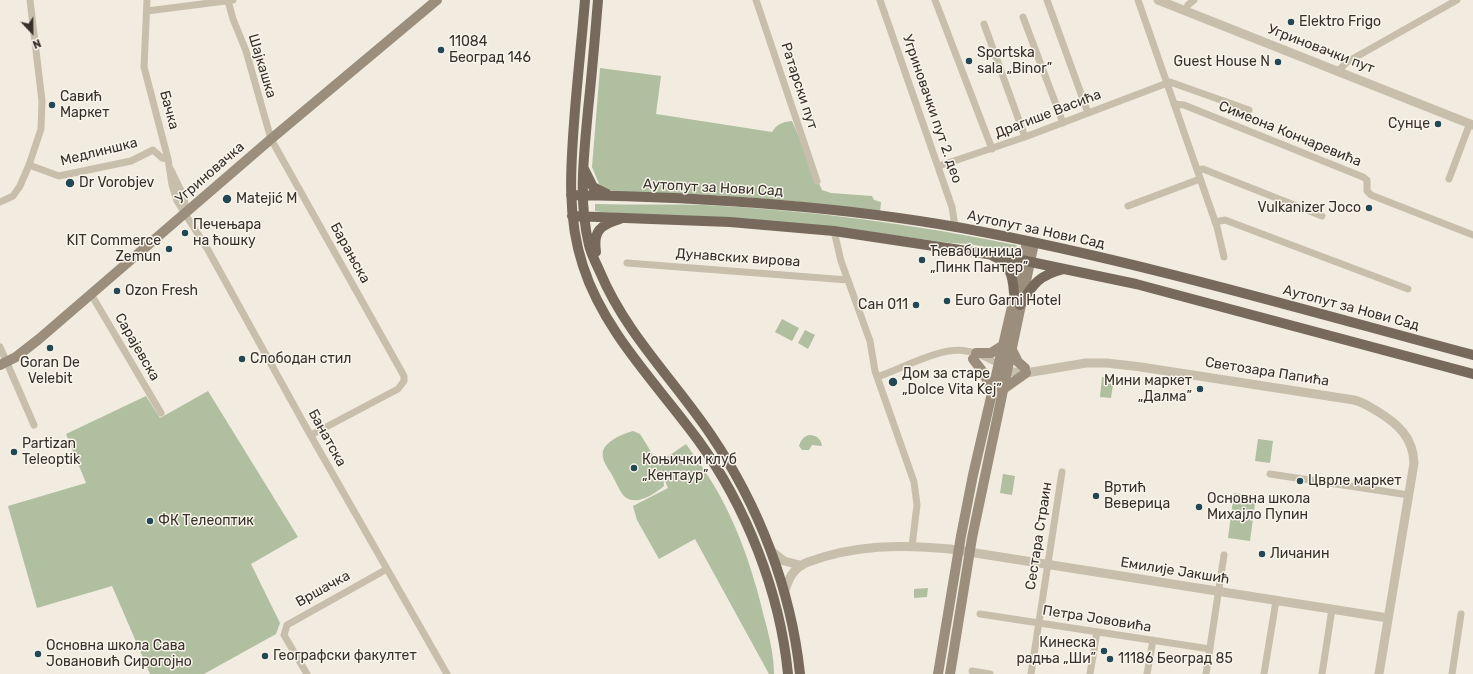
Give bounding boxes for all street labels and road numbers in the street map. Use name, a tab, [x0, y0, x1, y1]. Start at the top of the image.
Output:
street label: Угриновачки пут	[1265, 21, 1377, 77]
street label: Шајкашка	[244, 32, 280, 100]
street label: Угриновачки пут 2. део	[899, 33, 965, 185]
street label: Ратарски пут	[777, 40, 821, 132]
street label: Драгише Васића	[992, 86, 1104, 142]
street label: Бачка	[156, 89, 182, 131]
street label: Симеона Кончаревића	[1216, 98, 1364, 170]
street label: Медлиншка	[59, 134, 139, 170]
street label: Угриновачка	[172, 139, 248, 207]
street label: Аутопут за Нови Сад	[642, 176, 784, 200]
street label: Аутопут за Нови Сад	[966, 207, 1106, 253]
street label: Барањска	[326, 220, 374, 286]
street label: Дунавских вирова	[675, 245, 801, 271]
street label: Аутопут за Нови Сад	[1281, 282, 1421, 334]
street label: Сарајевска	[111, 310, 163, 384]
street label: Светозара Папића	[1204, 354, 1330, 390]
street label: Банатска	[304, 406, 350, 470]
street label: Сестара Страин	[1022, 481, 1056, 591]
street label: Емилије Јакшић	[1119, 554, 1231, 588]
street label: Вршачка	[293, 567, 353, 611]
street label: Петра Јововића	[1041, 602, 1153, 636]

